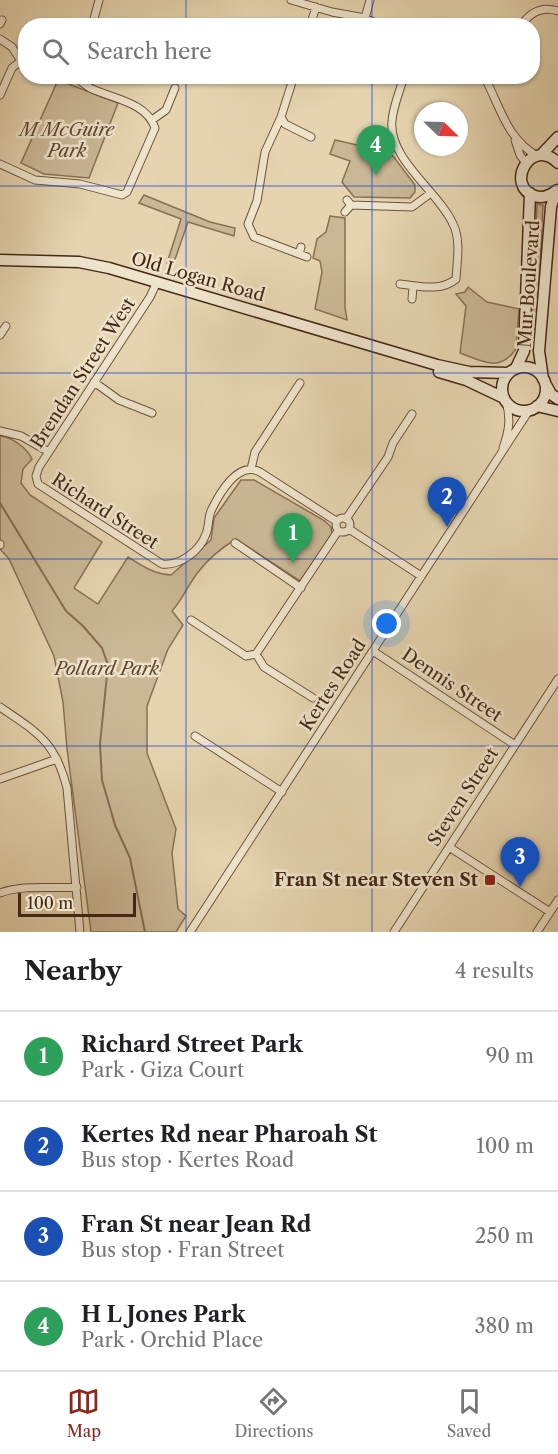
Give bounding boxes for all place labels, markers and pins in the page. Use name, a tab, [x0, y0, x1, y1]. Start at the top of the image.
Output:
pin: 4	[356, 126, 395, 175]
pin: 2	[428, 478, 466, 527]
pin: 1	[274, 514, 312, 563]
pin: 3	[500, 838, 540, 887]
place label: Fran St near Steven St	[274, 869, 479, 891]
marker: Fran St near Steven St	[483, 873, 497, 887]

